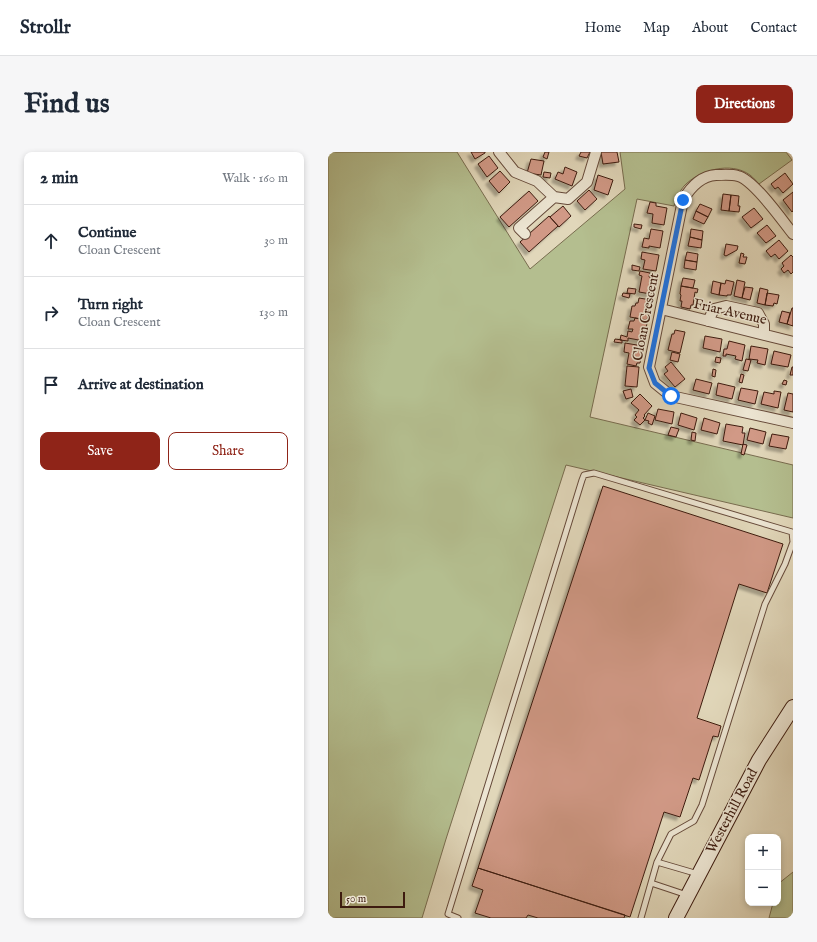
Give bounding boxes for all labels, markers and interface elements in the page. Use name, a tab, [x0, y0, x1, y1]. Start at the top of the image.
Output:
text: Strollr	[20, 16, 71, 40]
text: Home	[585, 19, 621, 37]
text: Map	[643, 19, 670, 37]
text: About	[692, 19, 728, 37]
text: Contact	[750, 19, 797, 37]
button: Directions	[696, 85, 793, 123]
text: Find us	[24, 87, 110, 122]
text: 2 min	[40, 168, 78, 189]
text: Walk · 160 m	[222, 170, 288, 187]
route end	[674, 191, 692, 209]
text: Continue	[78, 223, 136, 242]
icon: ahead	[40, 230, 62, 252]
text: 30 m	[264, 232, 288, 249]
text: Cloan Crescent	[78, 242, 161, 259]
street label: Cloan Crescent	[629, 271, 663, 362]
text: Turn right	[78, 295, 143, 314]
street label: Friar Avenue	[692, 295, 769, 329]
icon: right	[40, 302, 62, 324]
text: 130 m	[259, 304, 288, 321]
text: Cloan Crescent	[78, 314, 161, 331]
icon: arrive	[40, 374, 62, 396]
text: Arrive at destination	[78, 375, 204, 394]
route start	[662, 387, 680, 405]
button: Save	[40, 432, 160, 470]
button: Share	[168, 432, 288, 470]
street label: Westerhill Road	[702, 765, 762, 857]
map controls	[745, 834, 781, 906]
button: +	[745, 834, 781, 870]
button: −	[745, 870, 781, 906]
scale bar	[340, 890, 405, 909]
text: 50 m	[346, 892, 366, 906]

